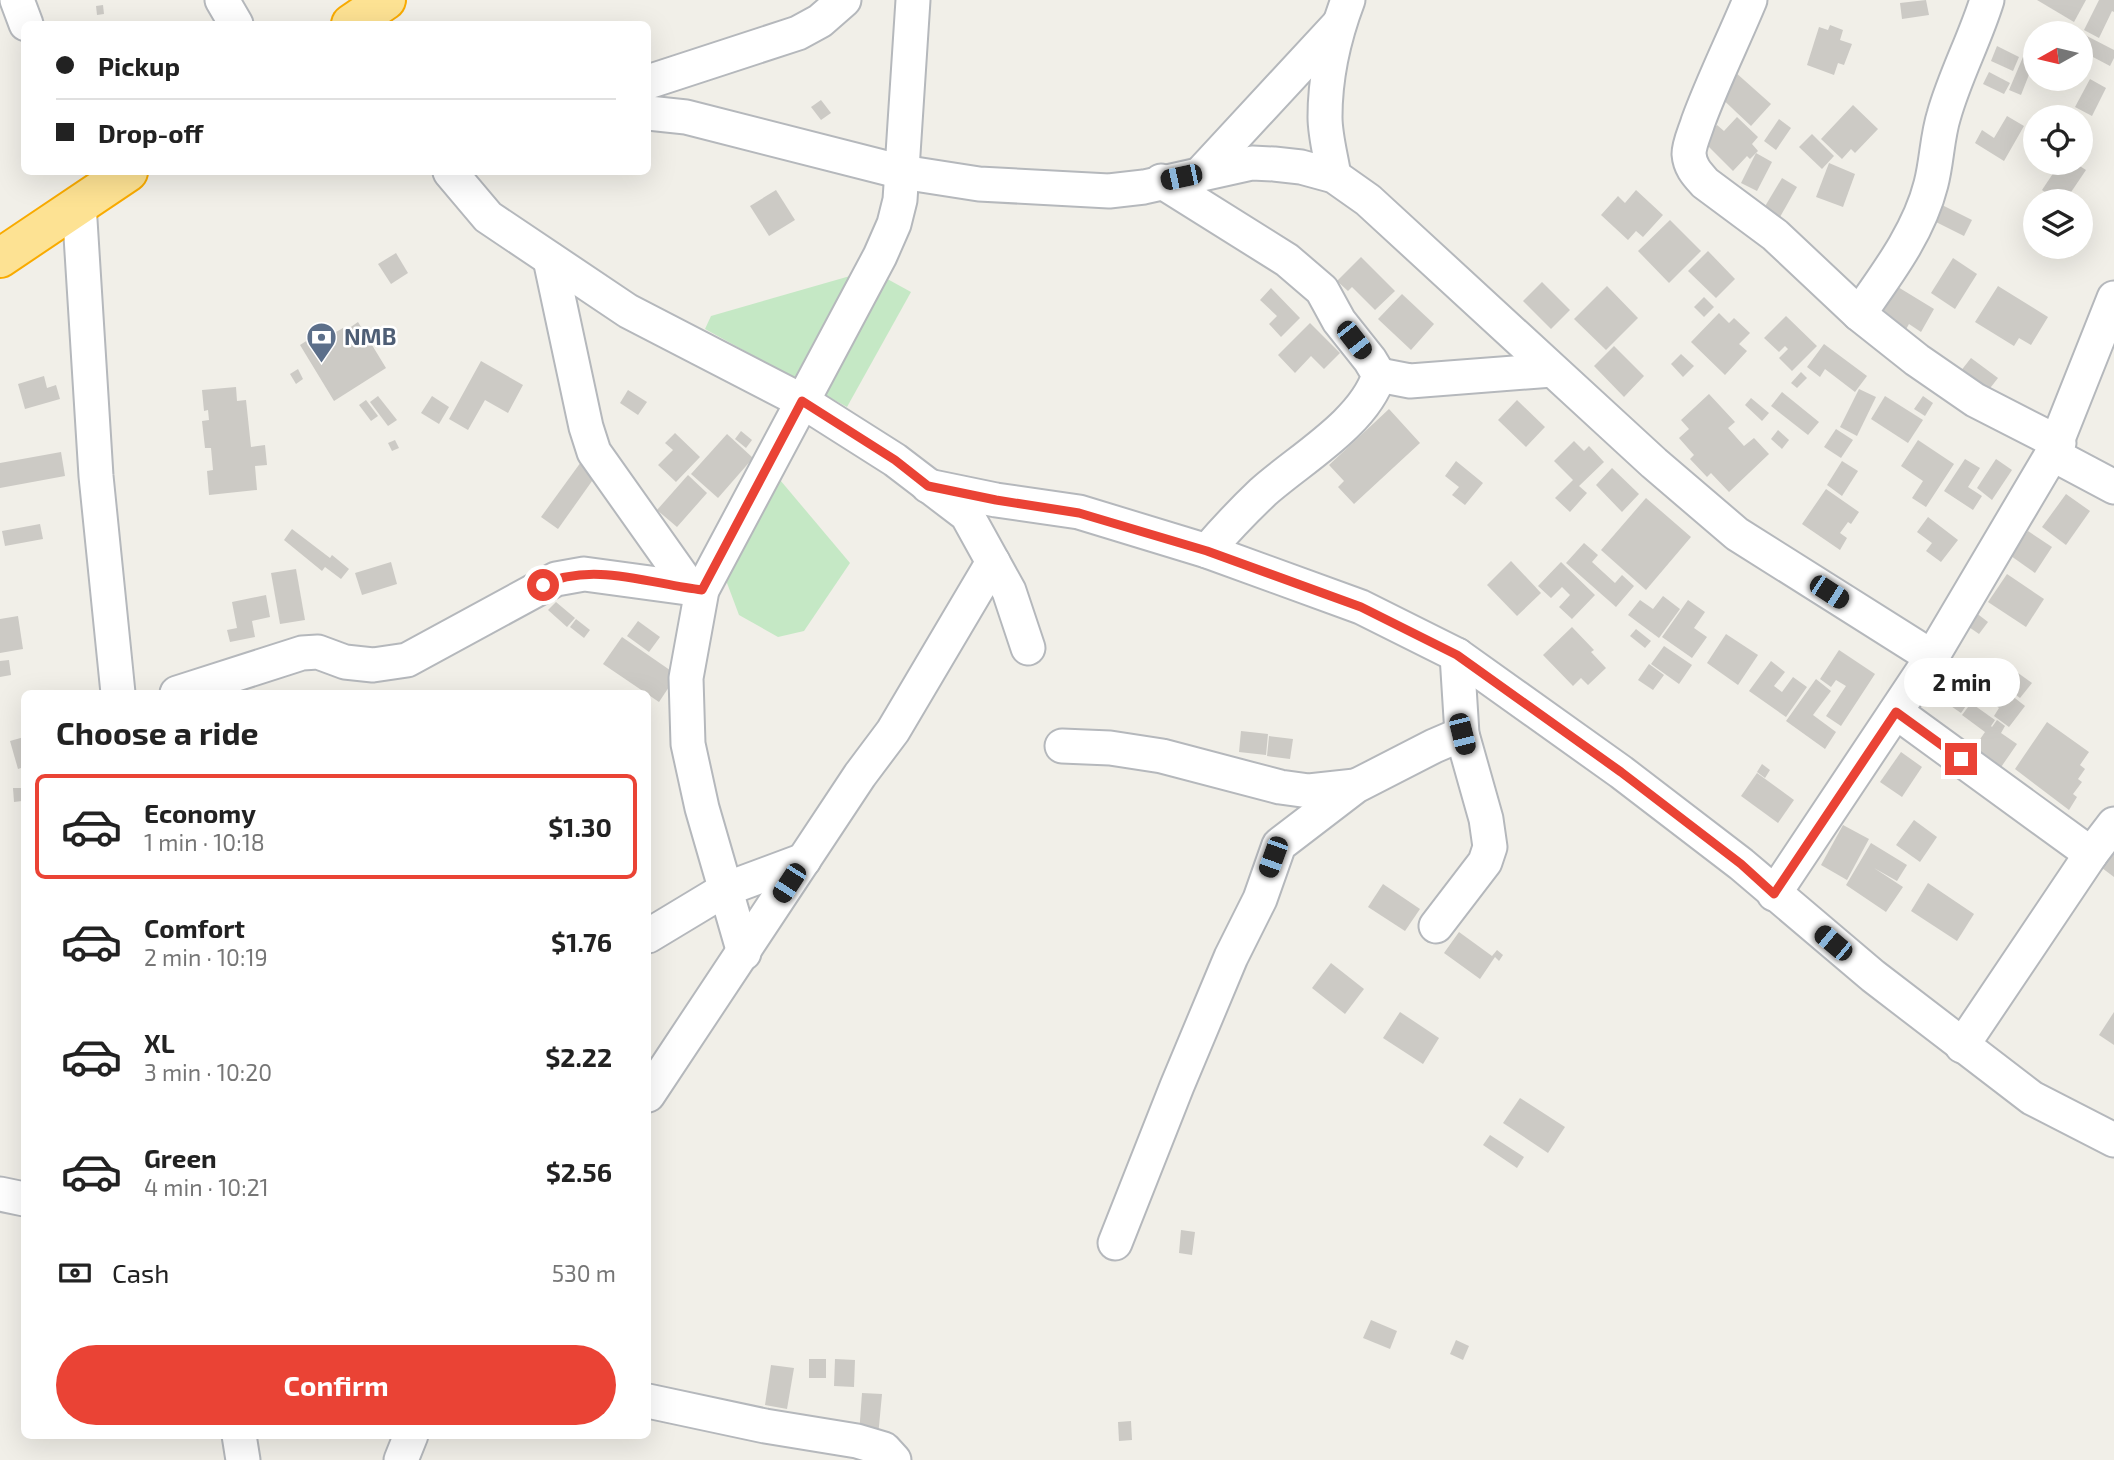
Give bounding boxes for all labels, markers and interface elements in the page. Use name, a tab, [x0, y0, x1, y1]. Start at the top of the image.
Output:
north arrow	[2023, 21, 2093, 91]
map controls	[2023, 21, 2093, 259]
text: Pickup	[98, 50, 180, 81]
button: locate	[2023, 105, 2093, 175]
text: Drop-off	[98, 117, 203, 148]
car	[1159, 162, 1204, 192]
button: layers	[2023, 189, 2093, 259]
car	[1333, 317, 1376, 363]
bank icon: NMB	[304, 320, 338, 364]
place label: NMB	[344, 322, 396, 350]
route start	[527, 569, 559, 601]
car	[1806, 572, 1853, 612]
callout: 2 min	[1903, 658, 2019, 706]
text: 2 min	[1933, 668, 1991, 696]
car	[1447, 711, 1478, 757]
text: Choose a ride	[56, 713, 259, 751]
route end	[1945, 743, 1977, 775]
icon: car	[60, 795, 123, 858]
text: Economy	[144, 797, 256, 828]
text: $1.30	[548, 811, 612, 842]
text: 1 min · 10:18	[144, 828, 265, 856]
car	[1256, 834, 1291, 880]
car	[769, 860, 810, 906]
icon: car	[60, 910, 123, 973]
text: Comfort	[144, 912, 245, 943]
car	[1811, 921, 1856, 965]
text: $1.76	[551, 926, 612, 957]
text: 2 min · 10:19	[144, 943, 268, 971]
icon: car	[60, 1025, 123, 1088]
text: XL	[144, 1027, 175, 1058]
text: $2.22	[545, 1041, 612, 1072]
text: 3 min · 10:20	[144, 1058, 272, 1086]
icon: car	[60, 1140, 123, 1203]
text: Green	[144, 1142, 217, 1173]
text: $2.56	[546, 1156, 612, 1187]
text: 4 min · 10:21	[144, 1173, 269, 1201]
icon: cash	[56, 1254, 94, 1292]
text: Cash	[112, 1257, 169, 1288]
text: 530 m	[552, 1259, 616, 1287]
button: Confirm	[56, 1345, 616, 1425]

